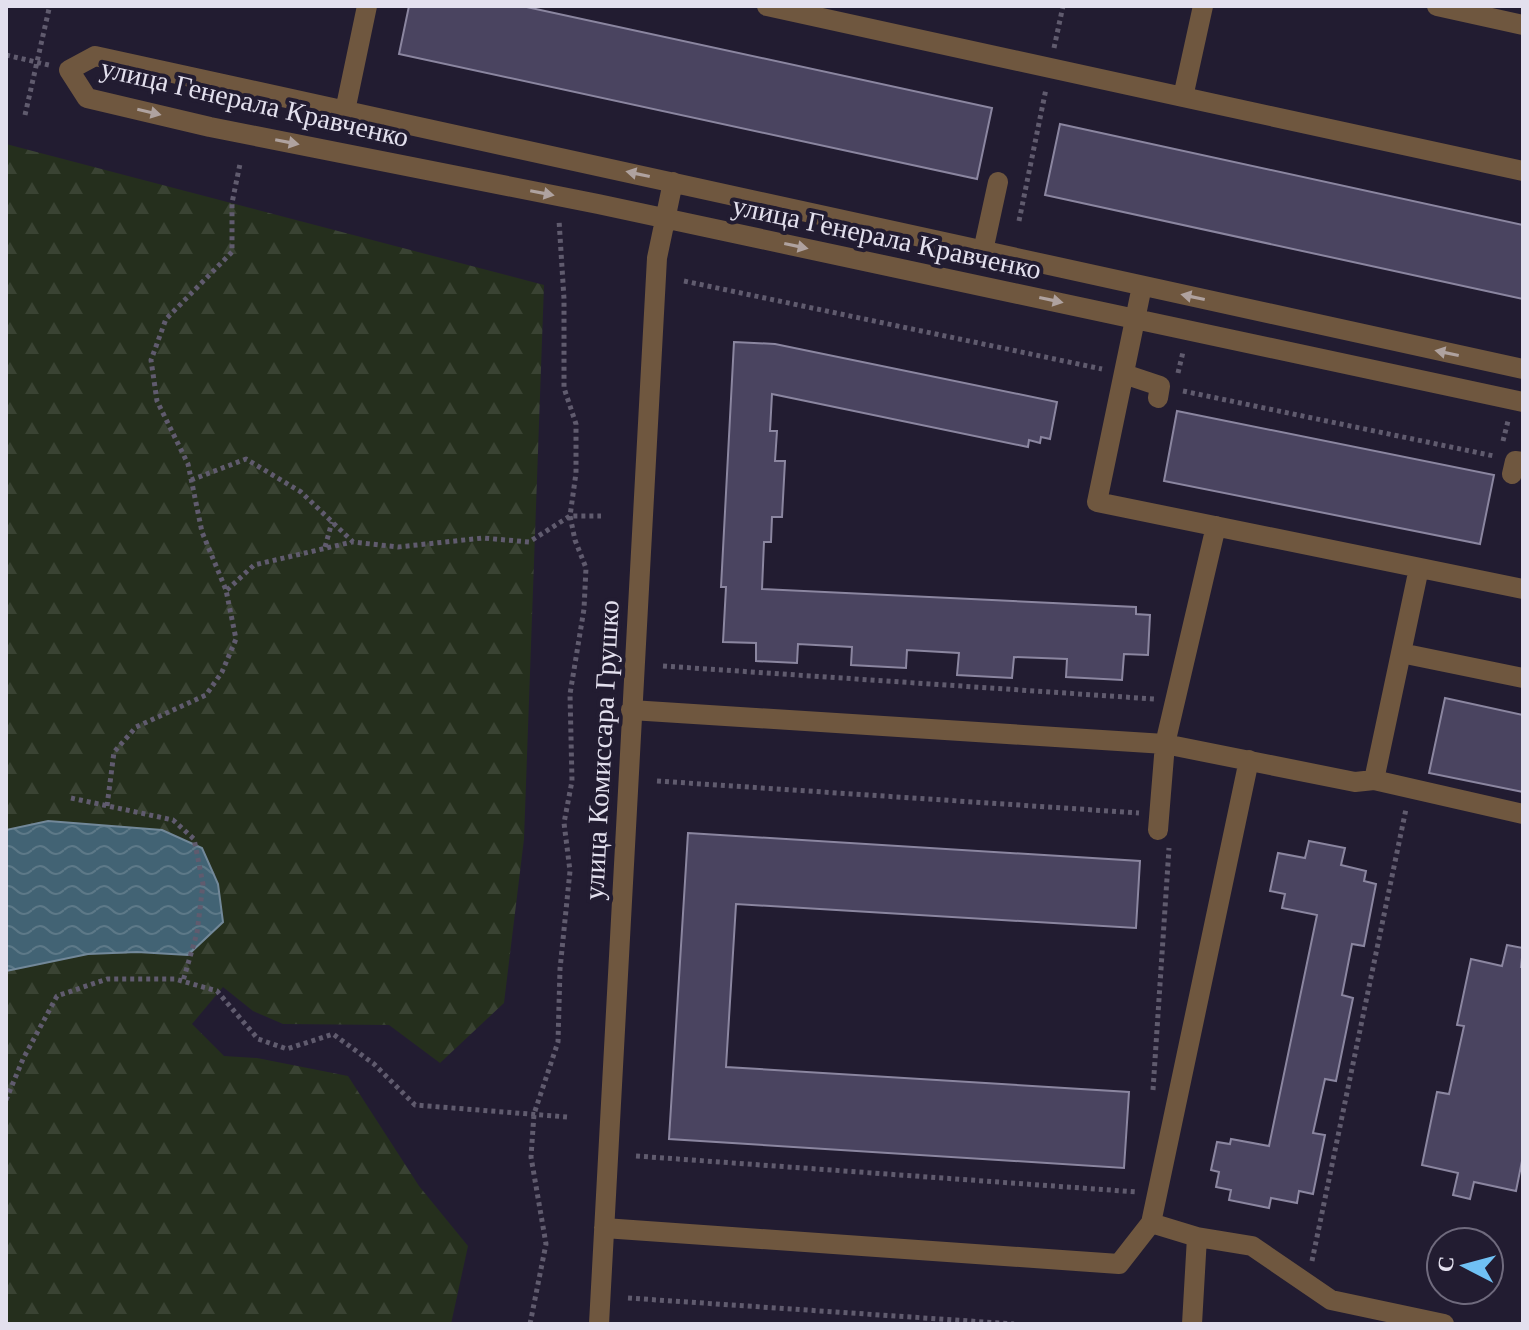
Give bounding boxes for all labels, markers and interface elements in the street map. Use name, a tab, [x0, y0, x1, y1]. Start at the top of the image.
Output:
street label: улица Генерала Кравченко	[98, 52, 412, 153]
one-way arrow	[136, 106, 161, 119]
one-way arrow	[275, 136, 300, 149]
one-way arrow	[626, 167, 651, 180]
one-way arrow	[529, 187, 554, 200]
street label: улица Генерала Кравченко	[730, 190, 1044, 285]
one-way arrow	[784, 240, 809, 253]
one-way arrow	[1180, 290, 1205, 303]
one-way arrow	[1038, 294, 1063, 307]
one-way arrow	[1434, 346, 1459, 359]
street label: улица Комиссара Грушко	[578, 599, 625, 901]
north arrow	[1425, 1226, 1505, 1306]
text: С	[1432, 1255, 1459, 1273]

